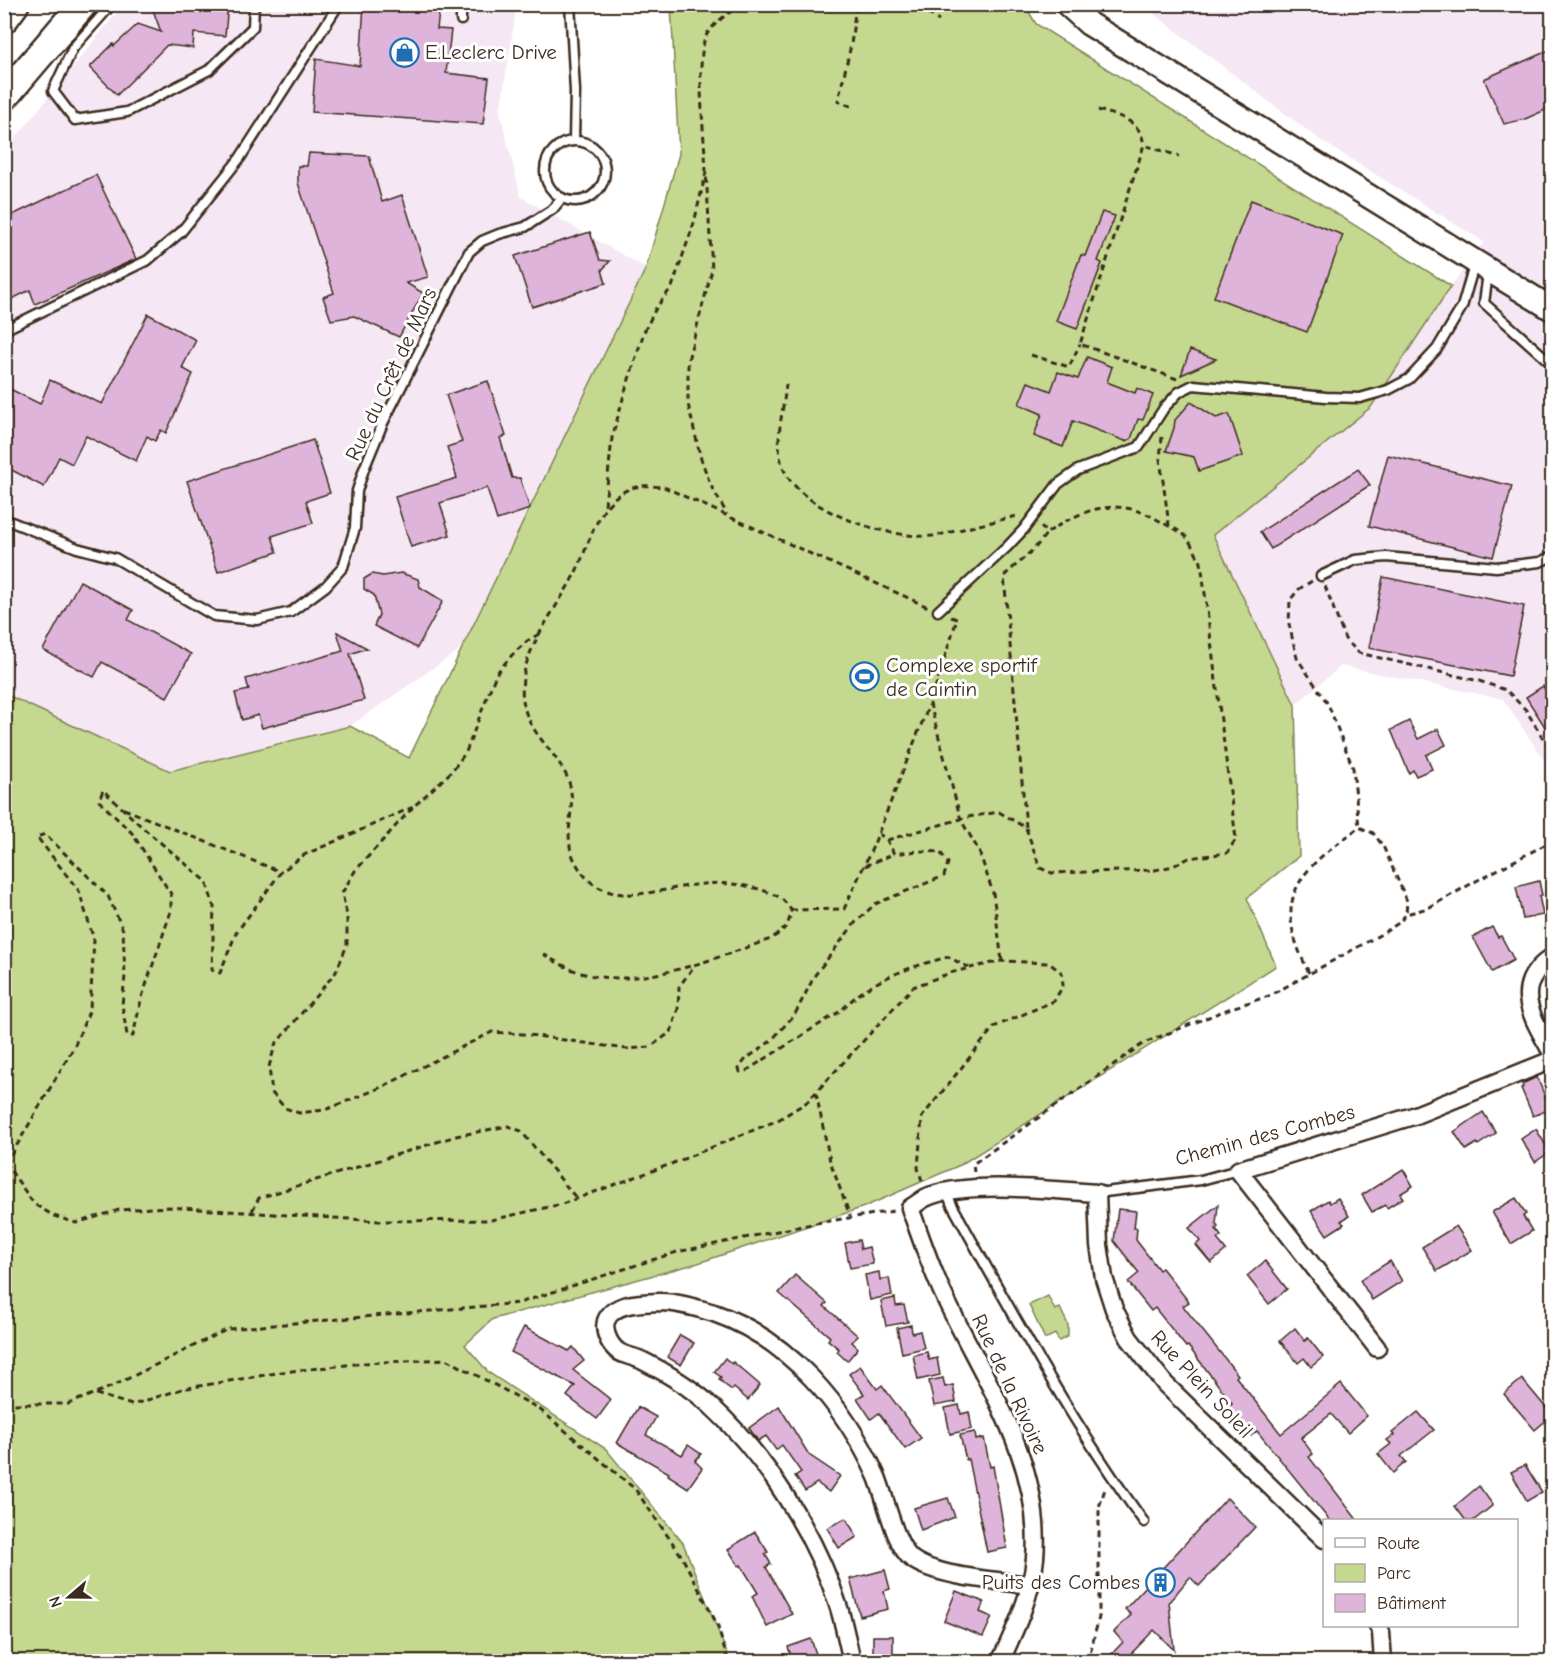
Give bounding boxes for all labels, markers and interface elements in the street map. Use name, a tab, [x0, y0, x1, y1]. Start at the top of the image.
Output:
shop icon: E.Leclerc Drive	[388, 36, 420, 68]
place label: E.Leclerc Drive	[425, 40, 557, 64]
street label: Rue du Crêt de Mars	[340, 284, 442, 464]
place label: Complexe sportif de Caintin	[886, 653, 1038, 701]
sports icon: Complexe sportif de Caintin	[849, 661, 881, 693]
street label: Chemin des Combes	[1173, 1100, 1357, 1170]
street label: Rue de la Rivoire	[967, 1310, 1053, 1458]
street label: Rue Plein Soleil	[1146, 1325, 1258, 1443]
legend	[1323, 1519, 1518, 1627]
text: Route	[1377, 1533, 1420, 1554]
text: Parc	[1377, 1563, 1411, 1584]
building icon: Puits des Combes	[1145, 1566, 1177, 1598]
north arrow	[39, 1567, 99, 1627]
place label: Puits des Combes	[982, 1570, 1140, 1594]
text: Bâtiment	[1377, 1593, 1447, 1614]
text: N	[46, 1594, 66, 1610]

